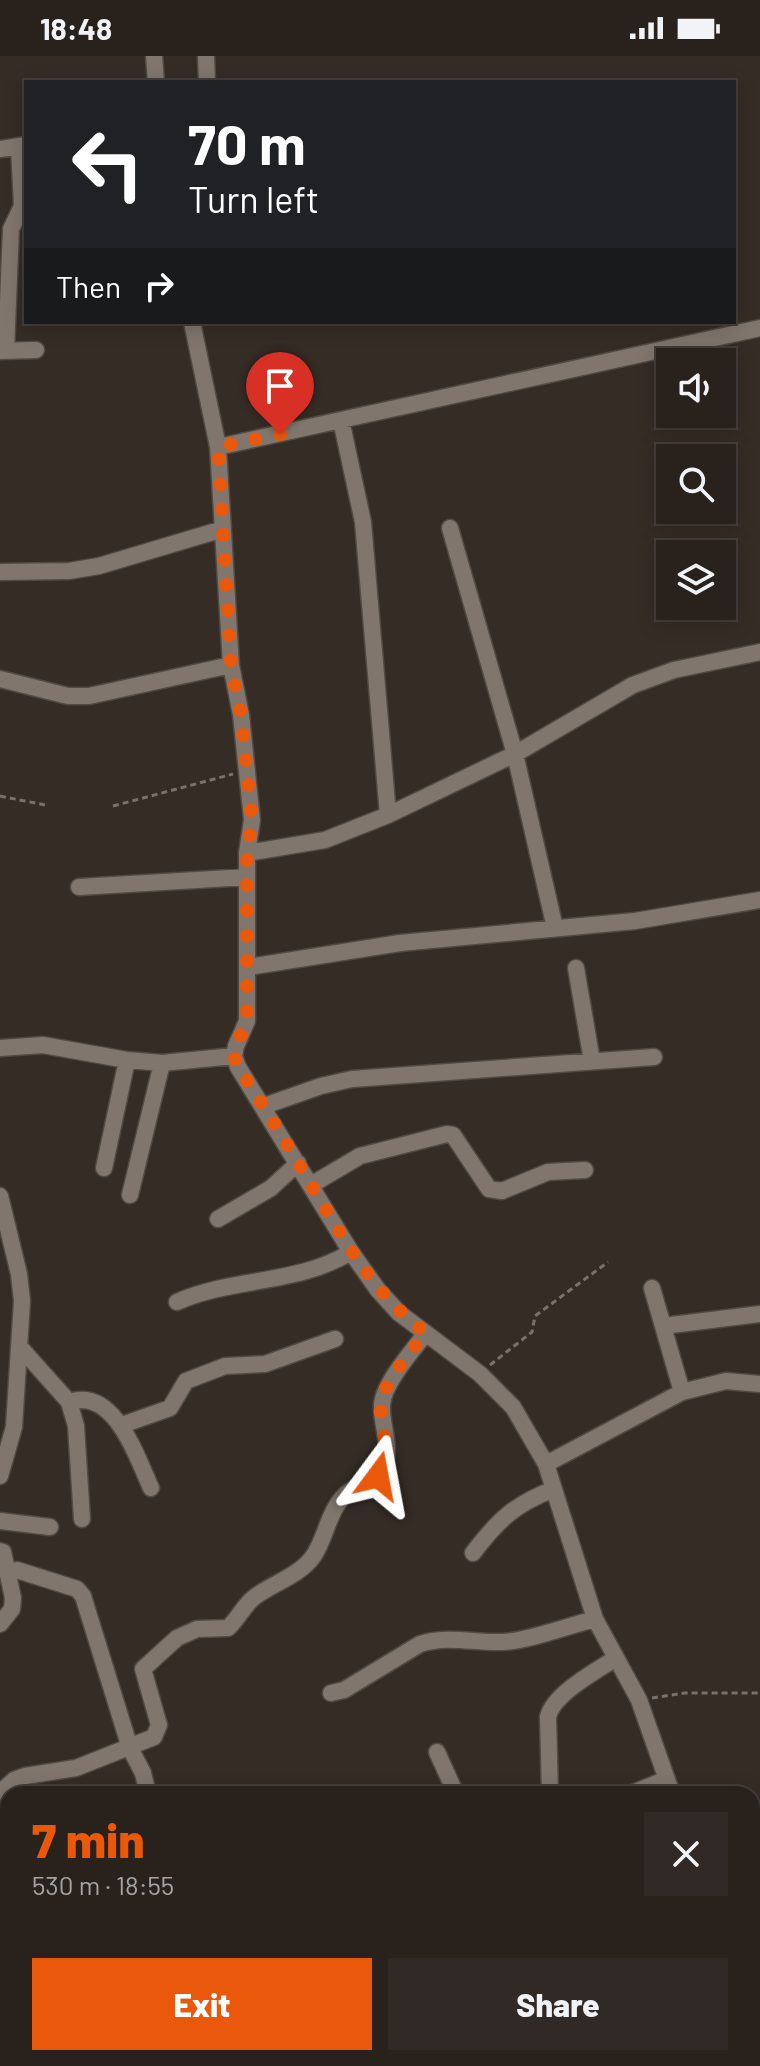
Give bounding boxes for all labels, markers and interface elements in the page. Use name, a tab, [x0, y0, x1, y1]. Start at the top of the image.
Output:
text: 18:48	[40, 10, 112, 46]
text: 70 m	[188, 109, 306, 176]
icon: left	[56, 112, 160, 216]
text: Turn left	[188, 177, 319, 220]
icon: right	[137, 264, 181, 308]
text: Then	[56, 268, 121, 304]
map controls	[656, 348, 736, 620]
button: sound	[656, 348, 736, 428]
pin	[246, 352, 314, 434]
icon: arrive	[258, 364, 302, 408]
button: search	[656, 444, 736, 524]
button: layers	[656, 540, 736, 620]
position arrow	[336, 1434, 420, 1518]
text: 7 min	[32, 1810, 145, 1868]
button: close	[644, 1812, 728, 1896]
text: 530 m · 18:55	[32, 1869, 174, 1900]
button: Exit	[32, 1958, 372, 2050]
button: Share	[388, 1958, 728, 2050]

